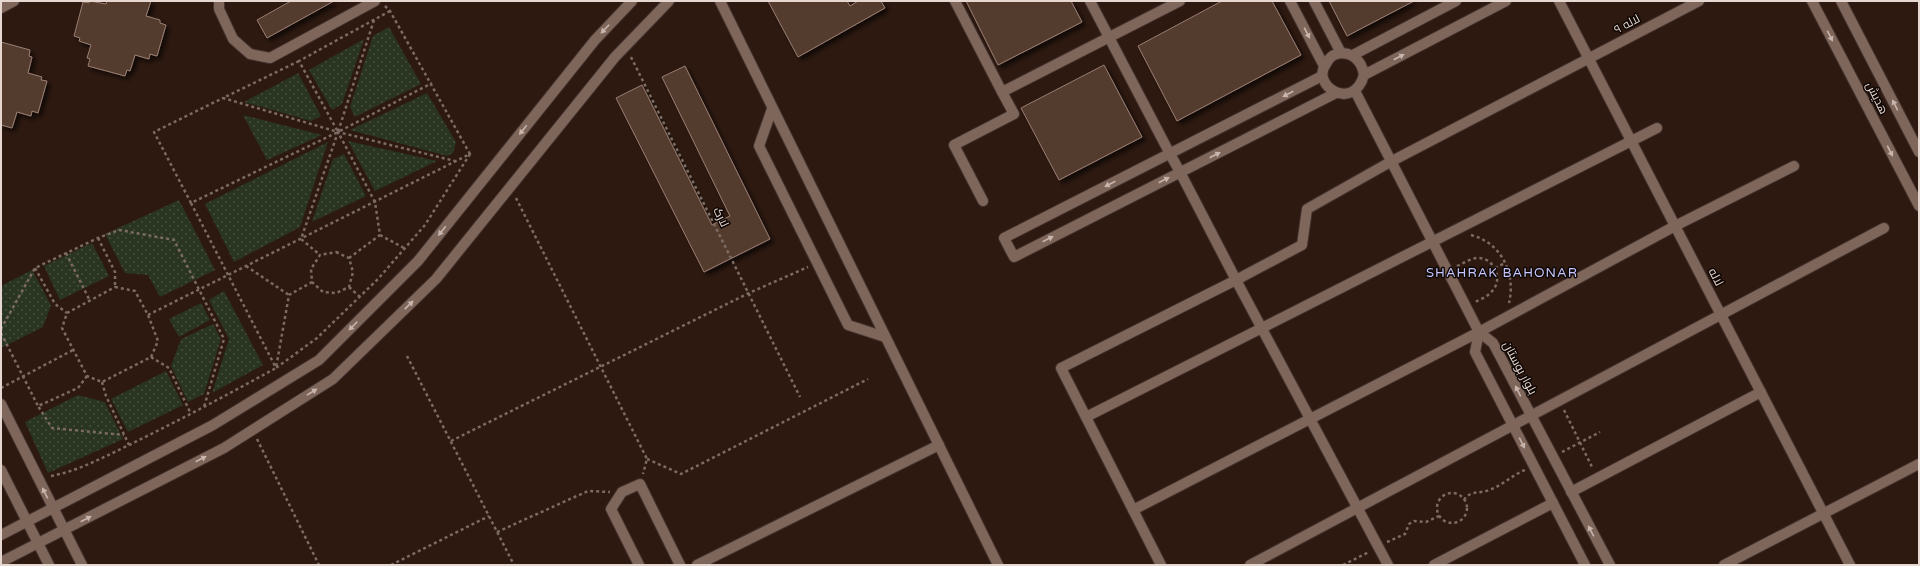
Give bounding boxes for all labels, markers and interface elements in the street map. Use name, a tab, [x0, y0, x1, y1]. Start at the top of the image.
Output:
street label: لاله ۹	[1612, 11, 1642, 37]
one-way arrow	[600, 24, 610, 34]
one-way arrow	[1304, 28, 1310, 39]
one-way arrow	[1827, 30, 1834, 41]
one-way arrow	[1393, 54, 1405, 60]
street label: هدیش	[1863, 80, 1891, 116]
one-way arrow	[1282, 91, 1293, 97]
one-way arrow	[1891, 99, 1898, 110]
one-way arrow	[519, 124, 528, 135]
one-way arrow	[1887, 145, 1894, 157]
one-way arrow	[1209, 152, 1220, 158]
one-way arrow	[1159, 177, 1170, 184]
one-way arrow	[1104, 181, 1116, 187]
street label: لارک	[710, 205, 732, 229]
one-way arrow	[438, 226, 446, 237]
one-way arrow	[1043, 236, 1054, 242]
district label: SHAHRAK BAHONAR	[1426, 265, 1578, 281]
street label: لاله	[1706, 266, 1726, 288]
one-way arrow	[404, 300, 414, 310]
one-way arrow	[348, 321, 358, 331]
street label: بلوار بوستان	[1500, 339, 1540, 397]
one-way arrow	[1514, 385, 1521, 397]
one-way arrow	[307, 388, 317, 396]
one-way arrow	[1519, 437, 1525, 449]
one-way arrow	[195, 456, 207, 463]
one-way arrow	[42, 487, 48, 498]
one-way arrow	[80, 516, 91, 522]
one-way arrow	[1588, 525, 1595, 536]

